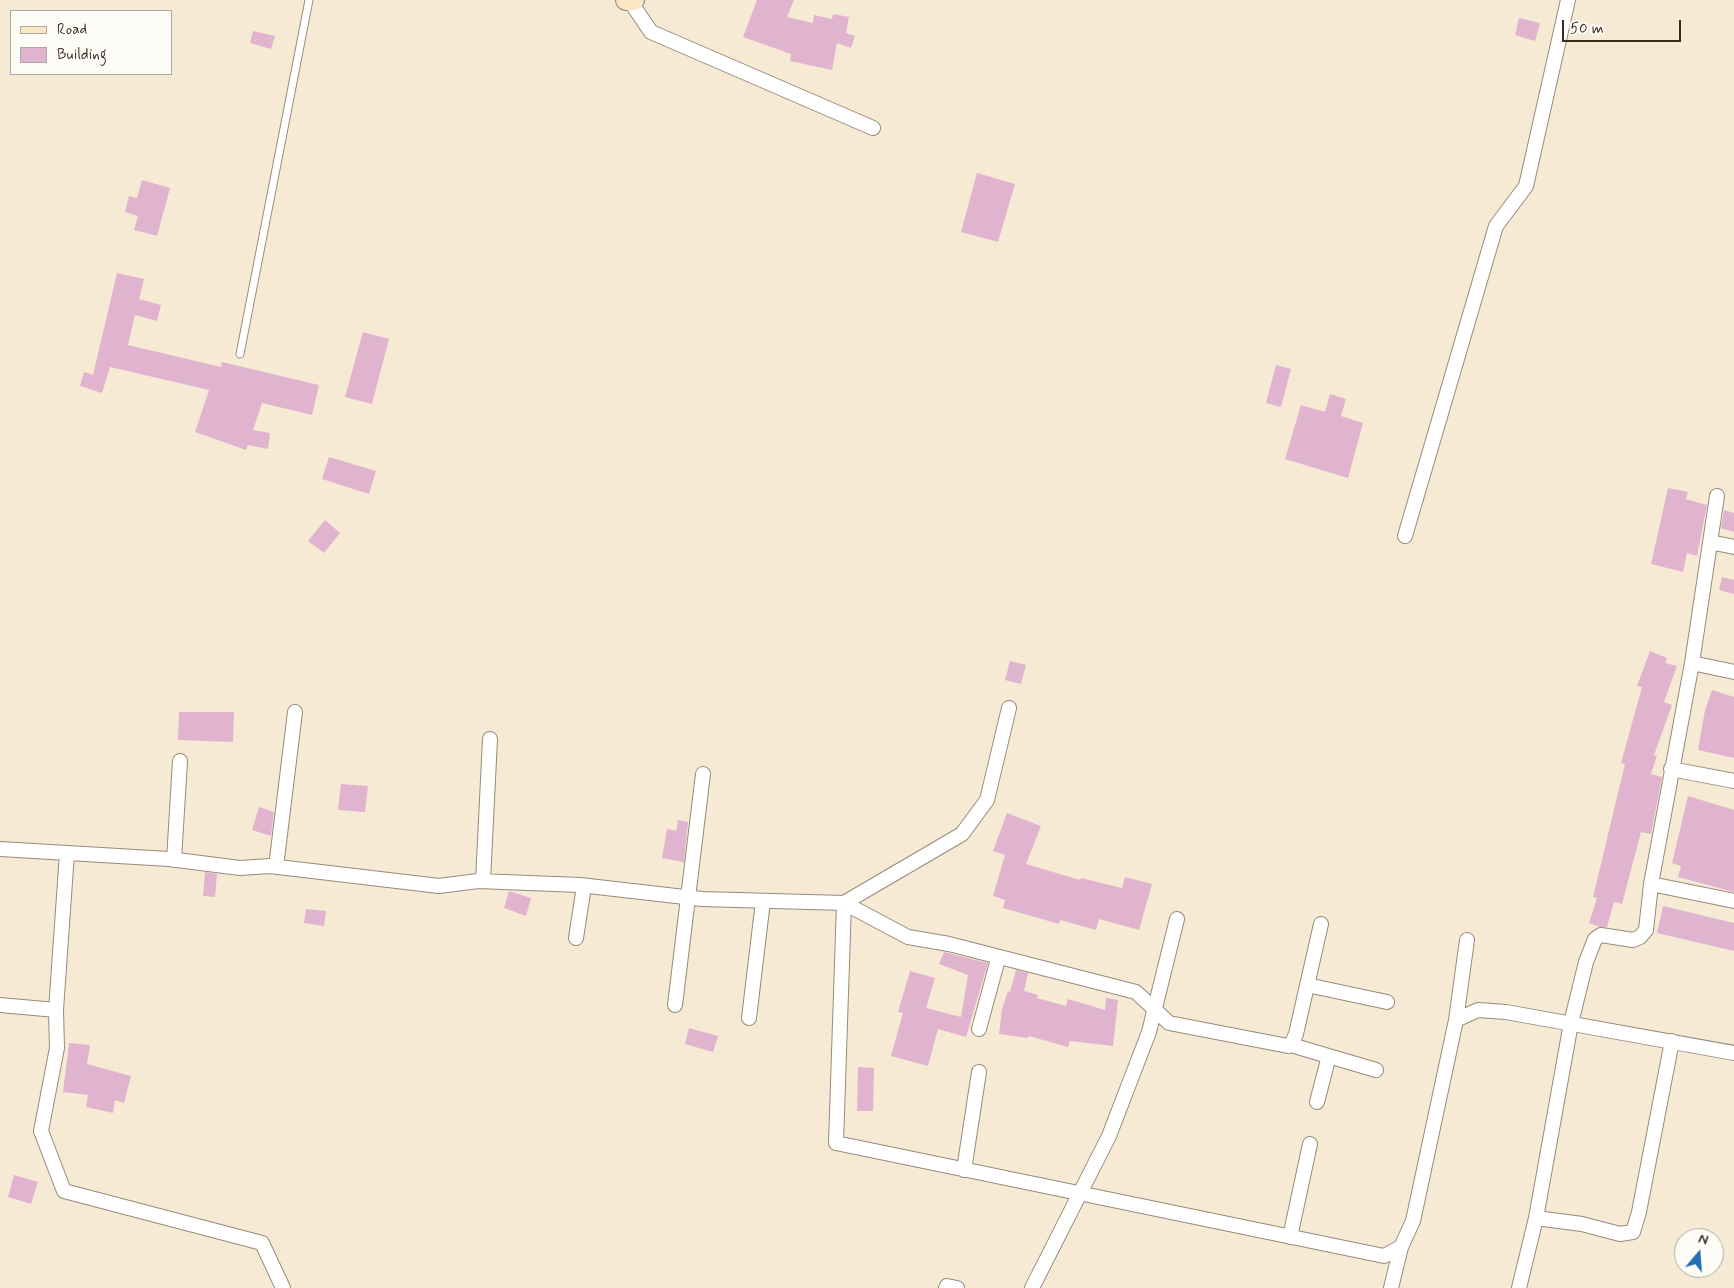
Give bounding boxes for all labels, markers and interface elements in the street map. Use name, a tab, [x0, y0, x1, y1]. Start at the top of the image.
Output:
legend	[10, 10, 172, 75]
scale bar	[1564, 10, 1683, 42]
text: 50 m	[1570, 19, 1604, 39]
text: Road	[57, 20, 87, 40]
text: Building	[57, 45, 107, 65]
north arrow	[1674, 1228, 1724, 1278]
text: N	[1696, 1230, 1711, 1250]

